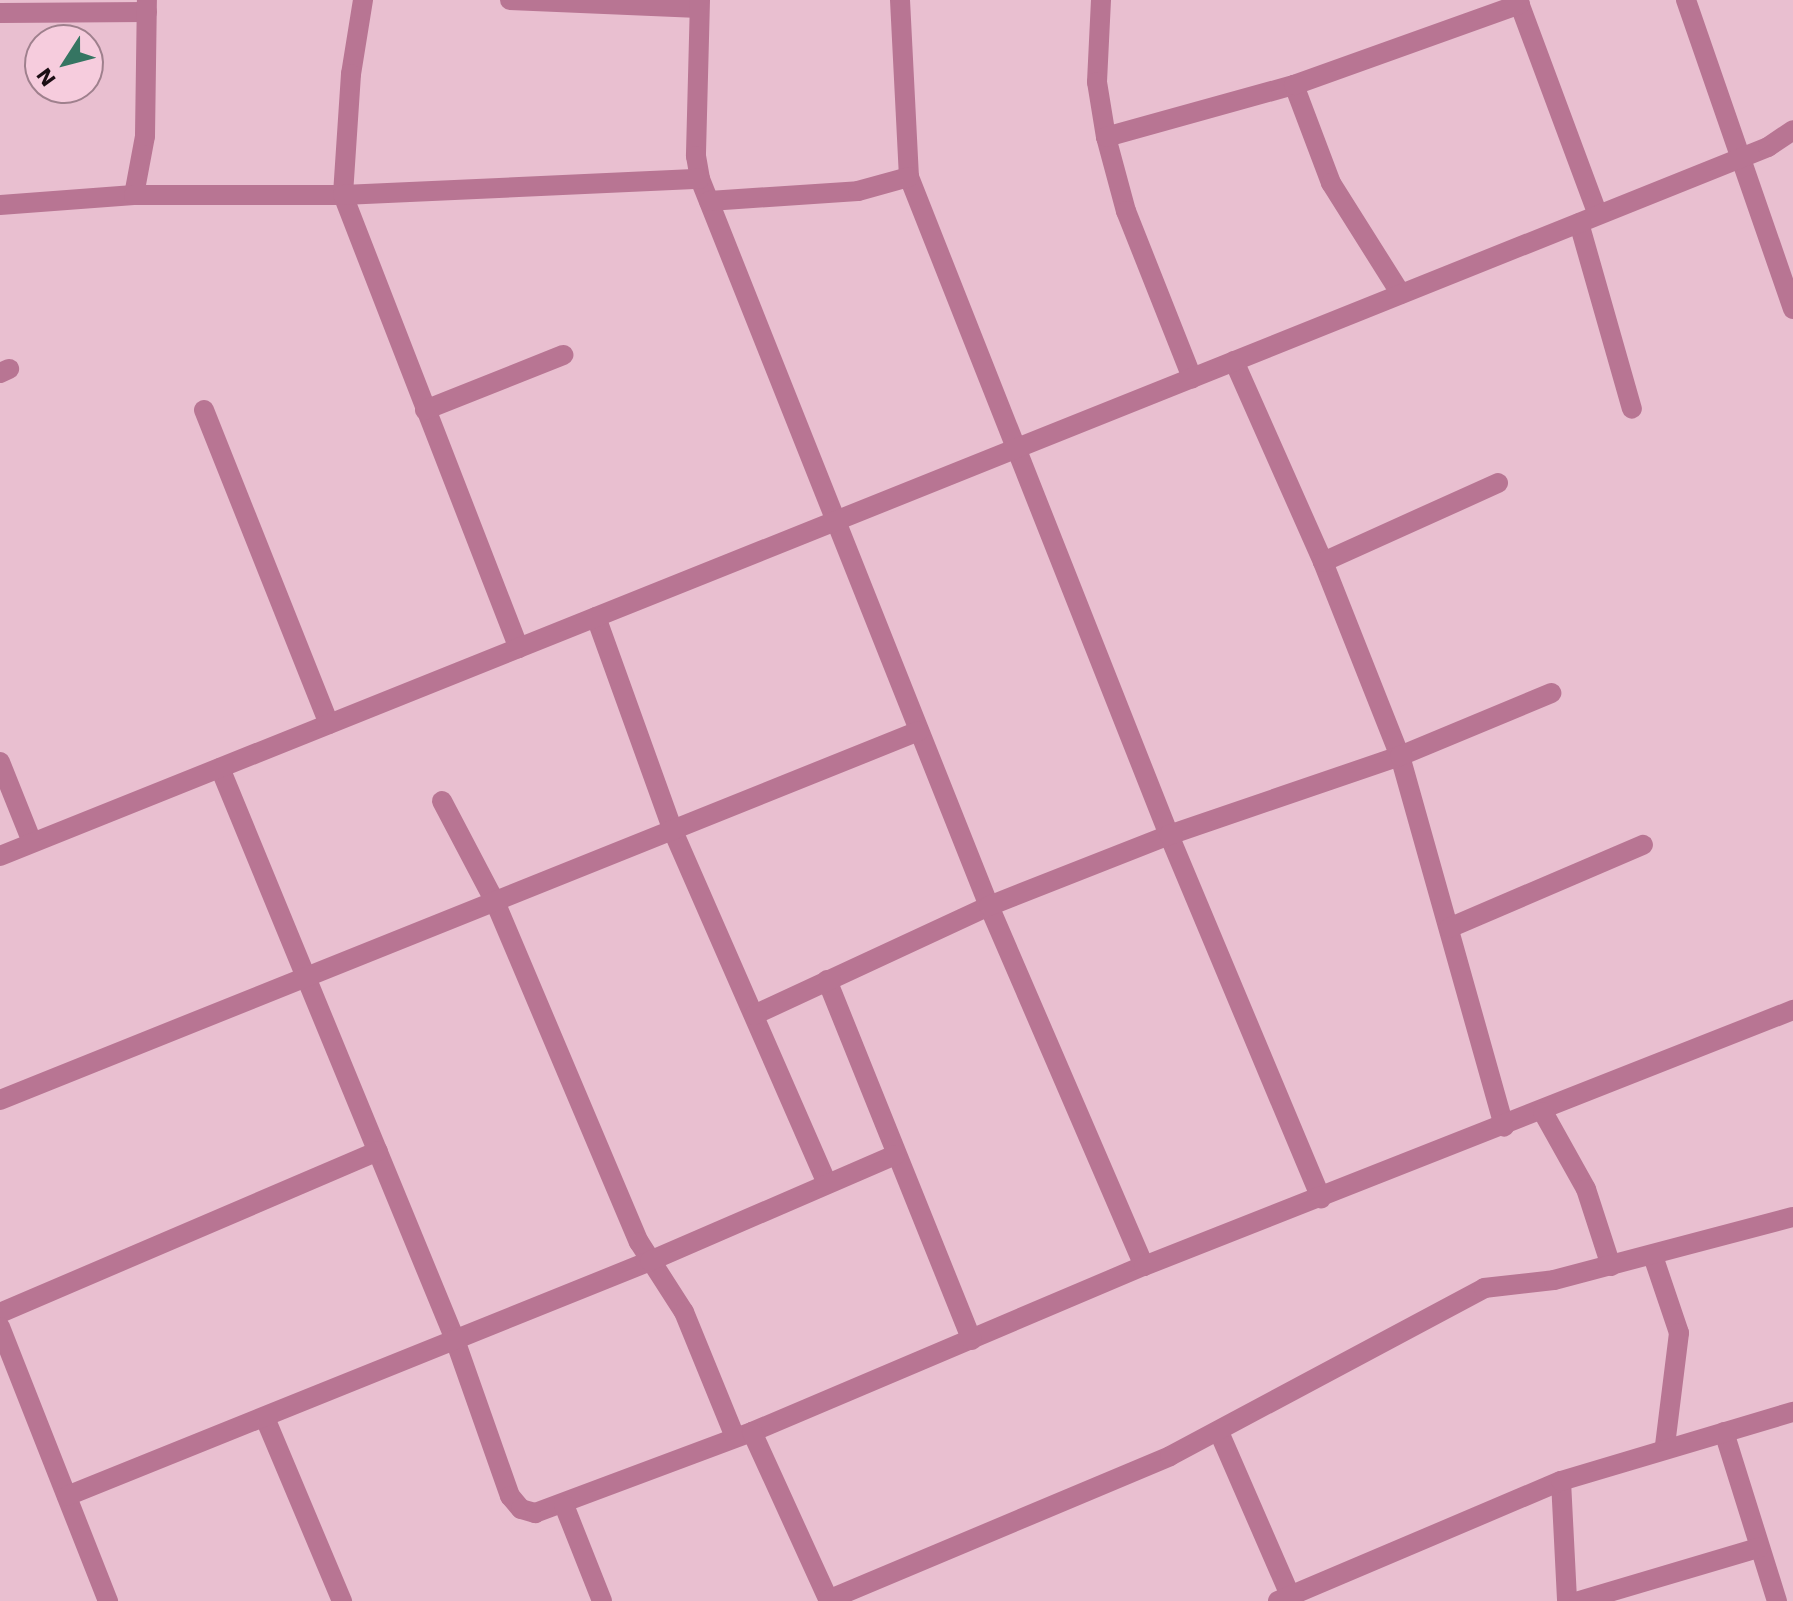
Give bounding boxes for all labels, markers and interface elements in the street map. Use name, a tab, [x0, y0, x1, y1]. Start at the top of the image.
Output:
north arrow	[24, 24, 104, 104]
text: N	[31, 63, 61, 91]

